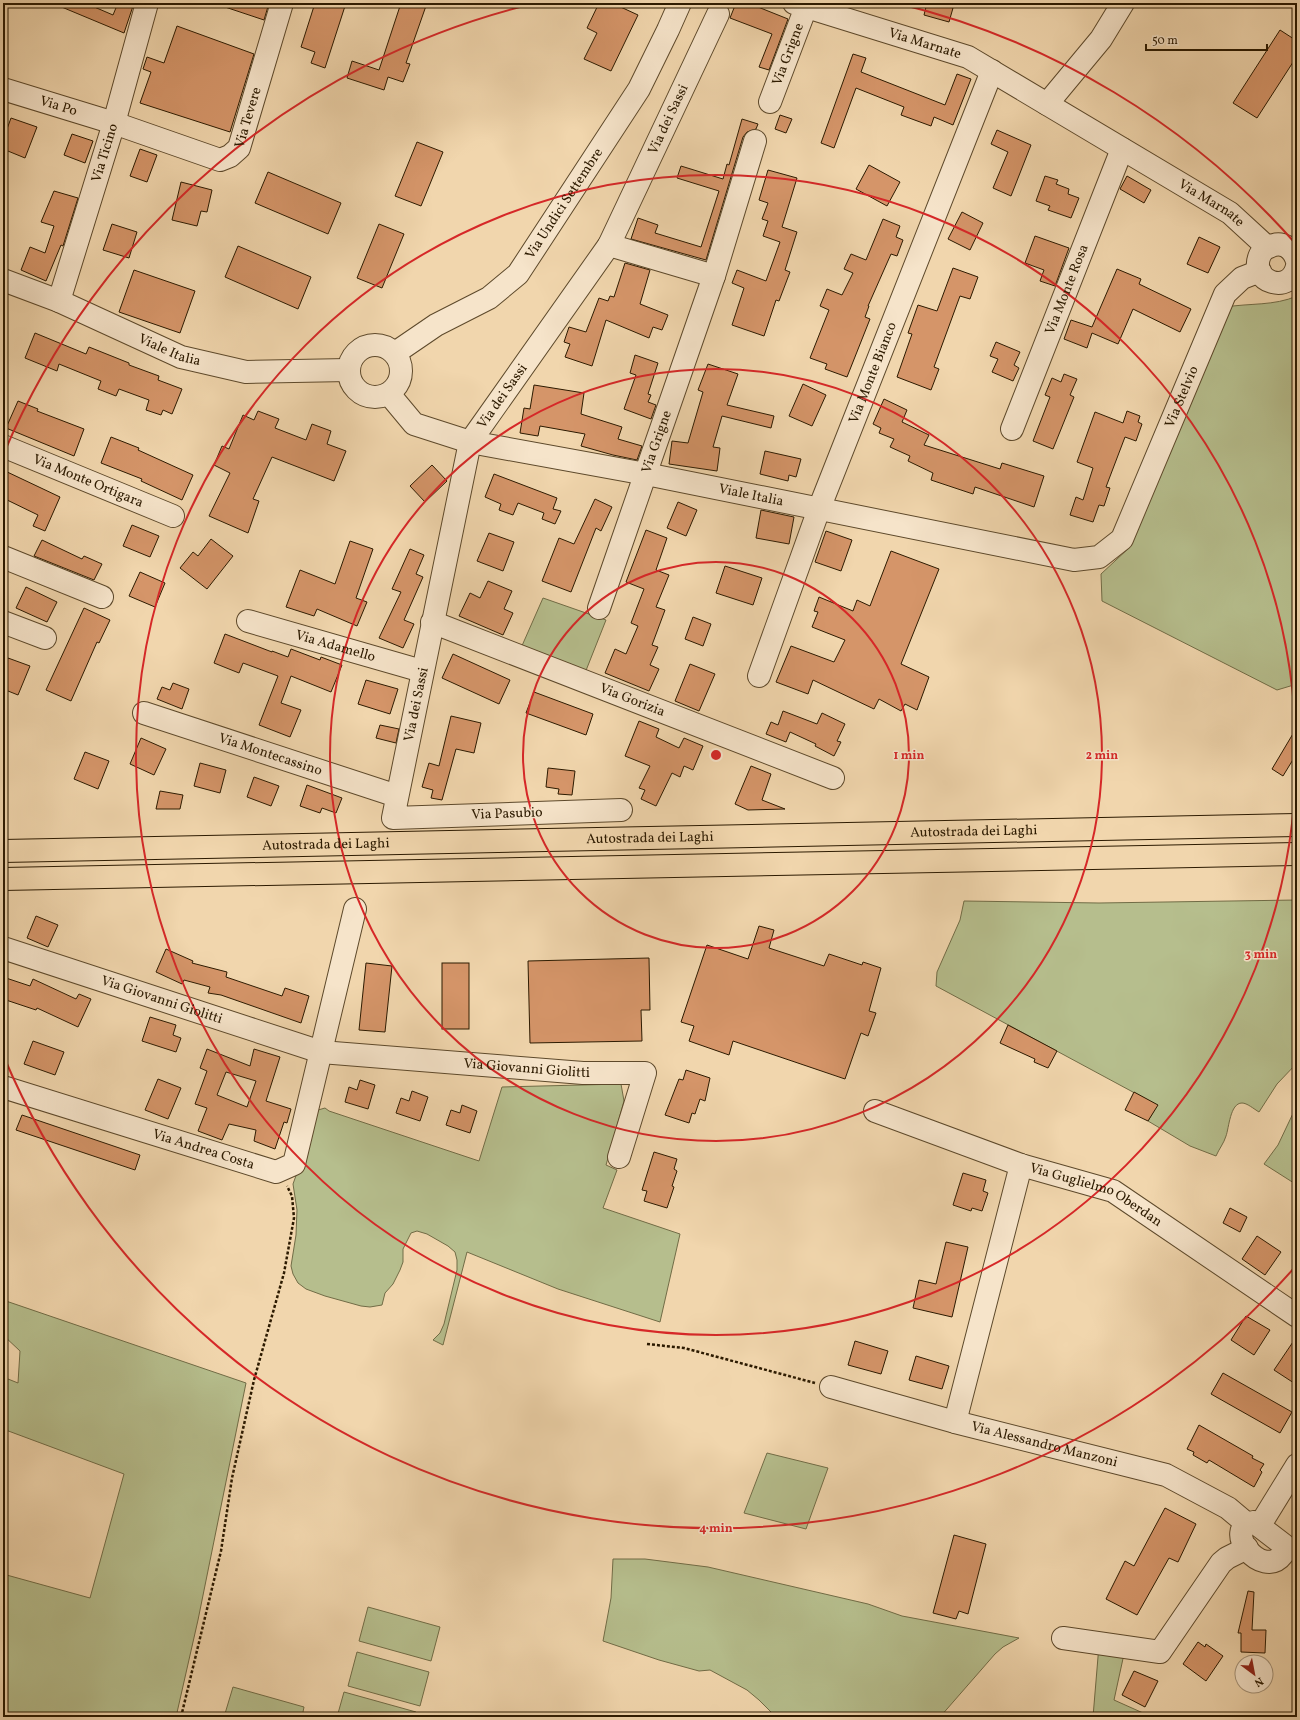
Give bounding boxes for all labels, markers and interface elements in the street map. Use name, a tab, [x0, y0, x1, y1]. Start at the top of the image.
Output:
street label: Via Grigne	[768, 20, 809, 88]
street label: Via Marnate	[886, 23, 964, 64]
scale bar	[1146, 26, 1267, 52]
text: 50 m	[1152, 33, 1178, 49]
street label: Via dei Sassi	[644, 81, 693, 157]
street label: Via Tevere	[230, 84, 266, 150]
street label: Via Po	[37, 91, 80, 121]
street label: Via Ticino	[87, 121, 123, 185]
street label: Via Undici Settembre	[521, 144, 608, 263]
street label: Via Marnate	[1175, 175, 1249, 231]
street label: Via Monte Rosa	[1041, 241, 1093, 337]
street label: Via Monte Bianco	[844, 319, 901, 426]
street label: Viale Italia	[135, 329, 203, 371]
street label: Via dei Sassi	[473, 360, 532, 432]
street label: Via Stelvio	[1160, 363, 1203, 431]
street label: Via Grigne	[637, 407, 676, 476]
street label: Via Monte Ortigara	[30, 450, 146, 512]
street label: Viale Italia	[717, 479, 785, 511]
street label: Via Adamello	[293, 626, 378, 667]
street label: Via dei Sassi	[399, 666, 433, 743]
street label: Via Gorizia	[597, 679, 668, 721]
street label: Via Montecassino	[216, 729, 325, 780]
centre of rings	[709, 748, 723, 762]
text: 1 min	[894, 748, 925, 764]
text: 2 min	[1086, 748, 1118, 764]
street label: Via Pasubio	[471, 803, 543, 825]
street label: Autostrada dei Laghi	[910, 821, 1038, 842]
street label: Autostrada dei Laghi	[586, 827, 714, 849]
street label: Autostrada dei Laghi	[262, 834, 390, 855]
text: 3 min	[1245, 947, 1277, 963]
street label: Via Giovanni Giolitti	[98, 971, 225, 1029]
street label: Via Giovanni Giolitti	[463, 1054, 590, 1083]
street label: Via Andrea Costa	[150, 1125, 257, 1174]
street label: Via Guglielmo Oberdan	[1028, 1158, 1166, 1231]
street label: Via Alessandro Manzoni	[969, 1417, 1120, 1472]
text: 4 min	[699, 1521, 733, 1537]
north arrow	[1234, 1654, 1274, 1694]
text: N	[1251, 1673, 1266, 1690]

